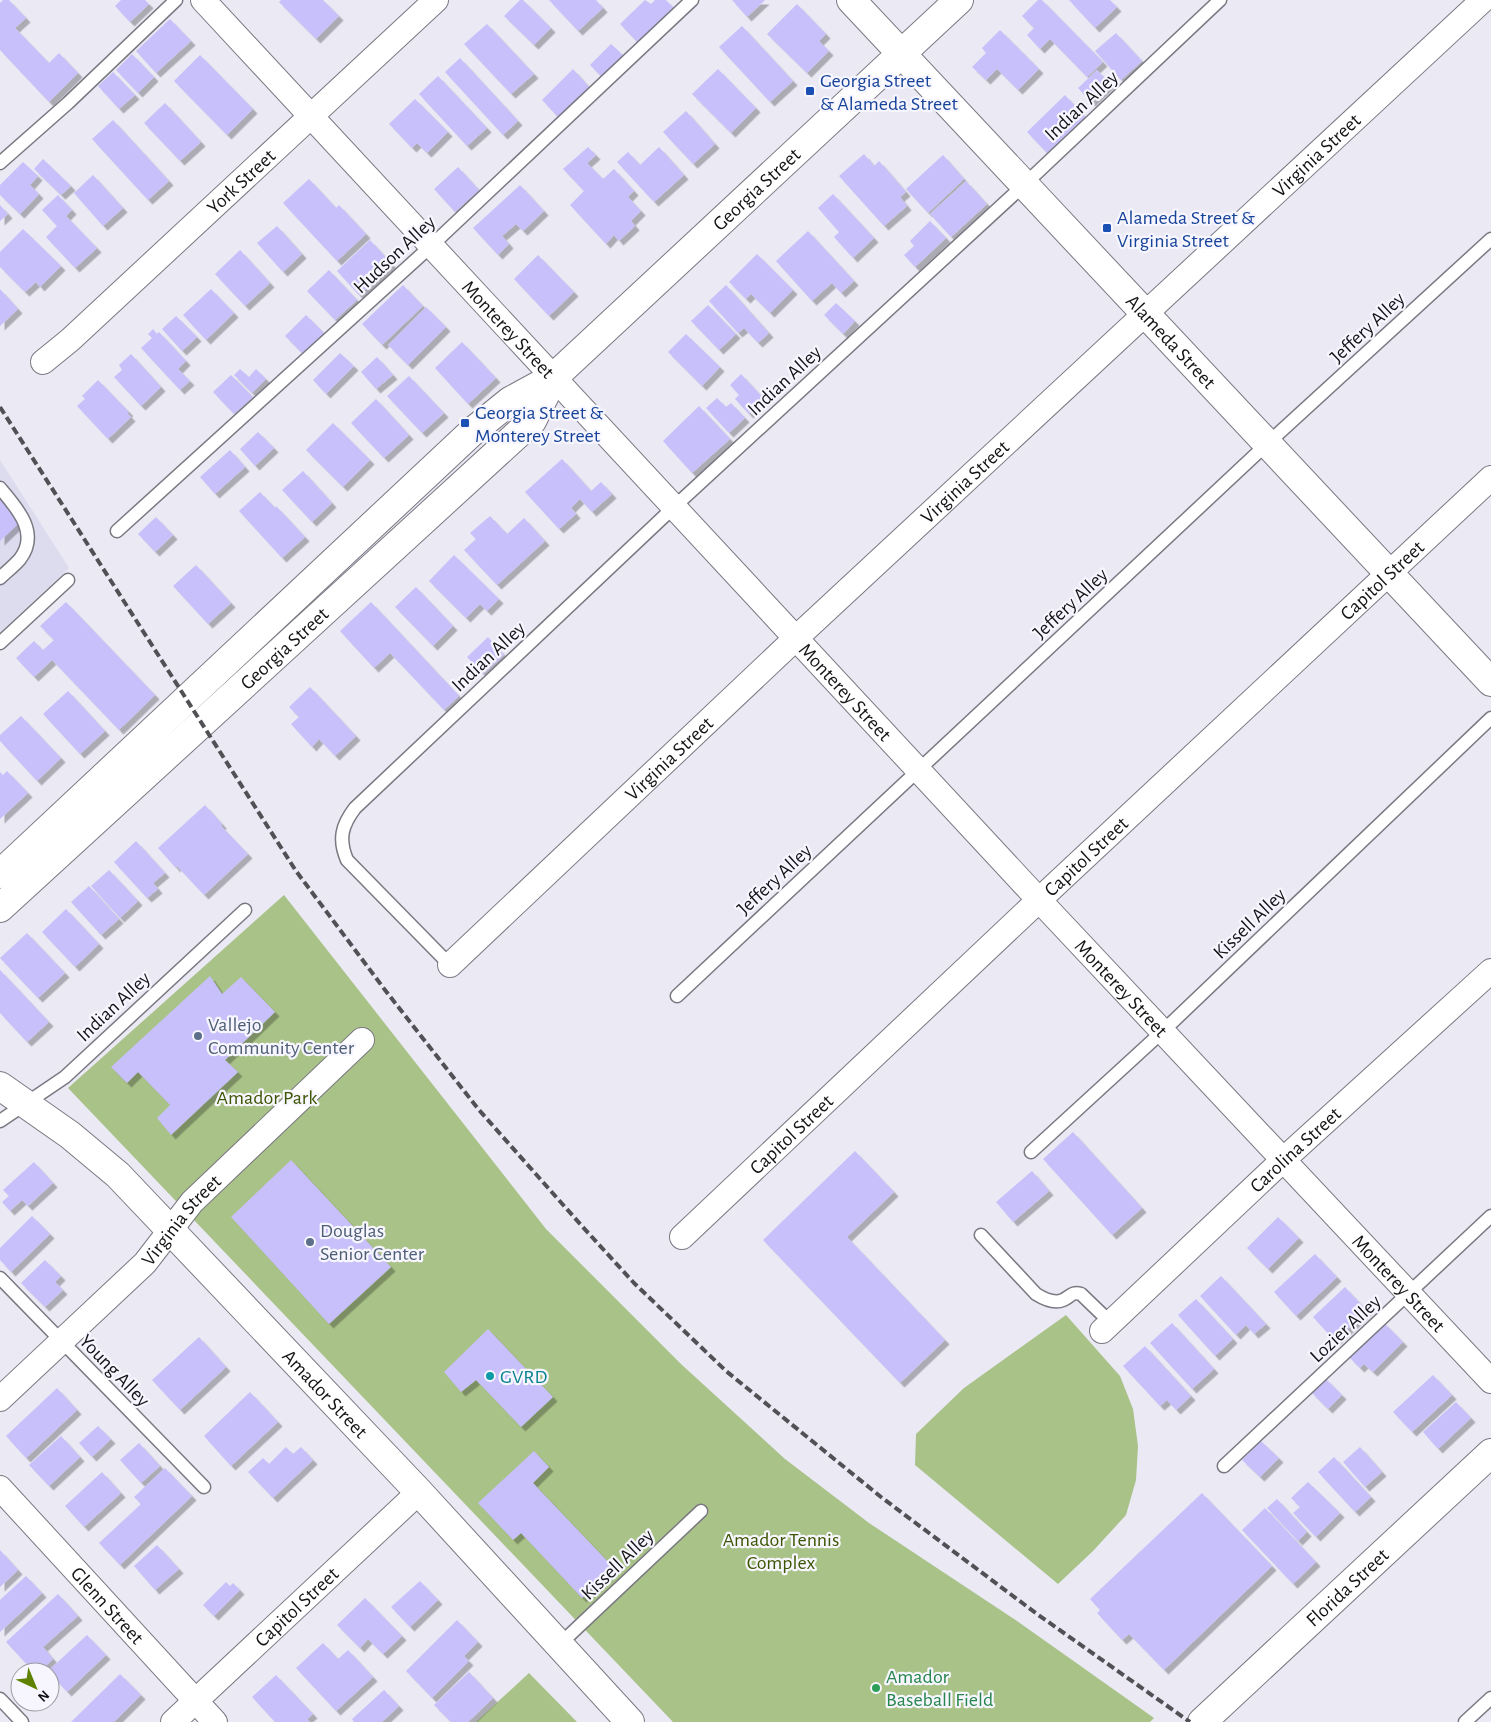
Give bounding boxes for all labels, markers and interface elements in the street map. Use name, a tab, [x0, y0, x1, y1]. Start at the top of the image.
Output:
street label: Indian Alley	[1041, 67, 1123, 145]
place label: Georgia Street & Alameda Street	[820, 71, 959, 114]
marker: Georgia Street & Alameda Street	[804, 85, 816, 97]
street label: Virginia Street	[1269, 110, 1365, 201]
street label: Georgia Street	[709, 144, 805, 235]
street label: York Street	[204, 145, 280, 218]
place label: Alameda Street & Virginia Street	[1117, 208, 1255, 251]
street label: Hudson Alley	[350, 212, 440, 297]
marker: Alameda Street & Virginia Street	[1101, 222, 1113, 234]
street label: Monterey Street	[458, 277, 558, 383]
street label: Jeffery Alley	[1327, 288, 1409, 367]
street label: Alameda Street	[1122, 291, 1220, 393]
street label: Indian Alley	[744, 342, 826, 420]
place label: Georgia Street & Monterey Street	[475, 403, 603, 446]
marker: Georgia Street & Monterey Street	[459, 417, 471, 429]
street label: Virginia Street	[917, 436, 1014, 528]
street label: Capitol Street	[1337, 537, 1429, 624]
street label: Jeffery Alley	[1030, 564, 1112, 643]
street label: Georgia Street	[237, 603, 333, 694]
street label: Indian Alley	[448, 618, 530, 696]
street label: Monterey Street	[795, 640, 895, 746]
street label: Virginia Street	[622, 713, 718, 805]
street label: Capitol Street	[1041, 813, 1133, 901]
street label: Jeffery Alley	[734, 840, 816, 919]
street label: Kissell Alley	[1210, 884, 1290, 963]
street label: Monterey Street	[1071, 936, 1172, 1042]
street label: Indian Alley	[73, 968, 155, 1046]
place label: Vallejo Community Center	[208, 1015, 355, 1058]
marker: Vallejo Community Center	[192, 1030, 204, 1042]
park label: Amador Park	[217, 1088, 317, 1108]
street label: Capitol Street	[746, 1091, 838, 1178]
street label: Carolina Street	[1246, 1103, 1345, 1197]
street label: Virginia Street	[138, 1171, 226, 1270]
place label: Douglas Senior Center	[320, 1221, 425, 1264]
street label: Monterey Street	[1348, 1231, 1449, 1337]
marker: Douglas Senior Center	[304, 1236, 316, 1248]
street label: Lozier Alley	[1306, 1291, 1385, 1366]
street label: Young Alley	[75, 1331, 154, 1411]
street label: Amador Street	[278, 1346, 371, 1443]
place label: GVRD	[500, 1367, 547, 1387]
marker: GVRD	[484, 1370, 496, 1382]
street label: Kissell Alley	[578, 1525, 658, 1604]
park label: Amador Tennis Complex	[723, 1530, 839, 1573]
street label: Florida Street	[1302, 1544, 1393, 1631]
street label: Glenn Street	[67, 1563, 147, 1649]
street label: Capitol Street	[252, 1563, 343, 1651]
north arrow	[10, 1662, 60, 1712]
place label: Amador Baseball Field	[886, 1667, 993, 1710]
marker: Amador Baseball Field	[870, 1682, 882, 1694]
text: N	[35, 1687, 52, 1704]

